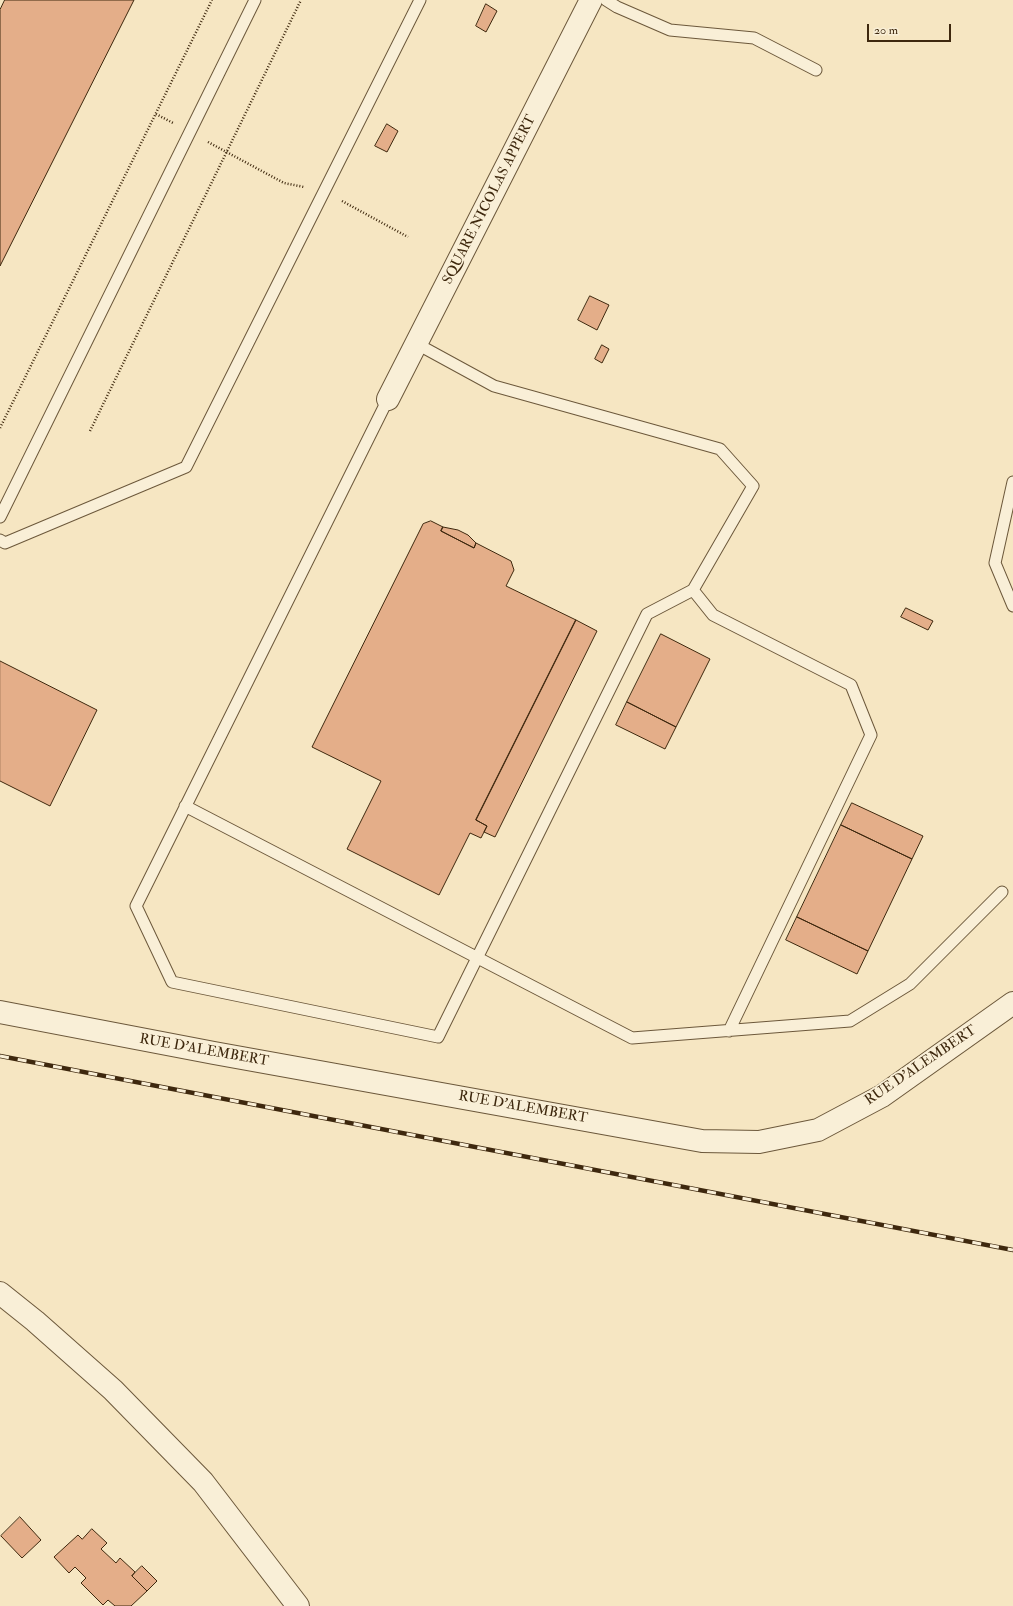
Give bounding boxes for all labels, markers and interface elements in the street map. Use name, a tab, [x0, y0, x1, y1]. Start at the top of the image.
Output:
scale bar	[869, 16, 953, 42]
text: 20 m	[874, 23, 898, 38]
street label: SQUARE NICOLAS APPERT	[440, 112, 540, 288]
street label: RUE D’ALEMBERT	[862, 1022, 980, 1110]
street label: RUE D’ALEMBERT	[138, 1031, 270, 1071]
street label: RUE D’ALEMBERT	[457, 1088, 589, 1128]

